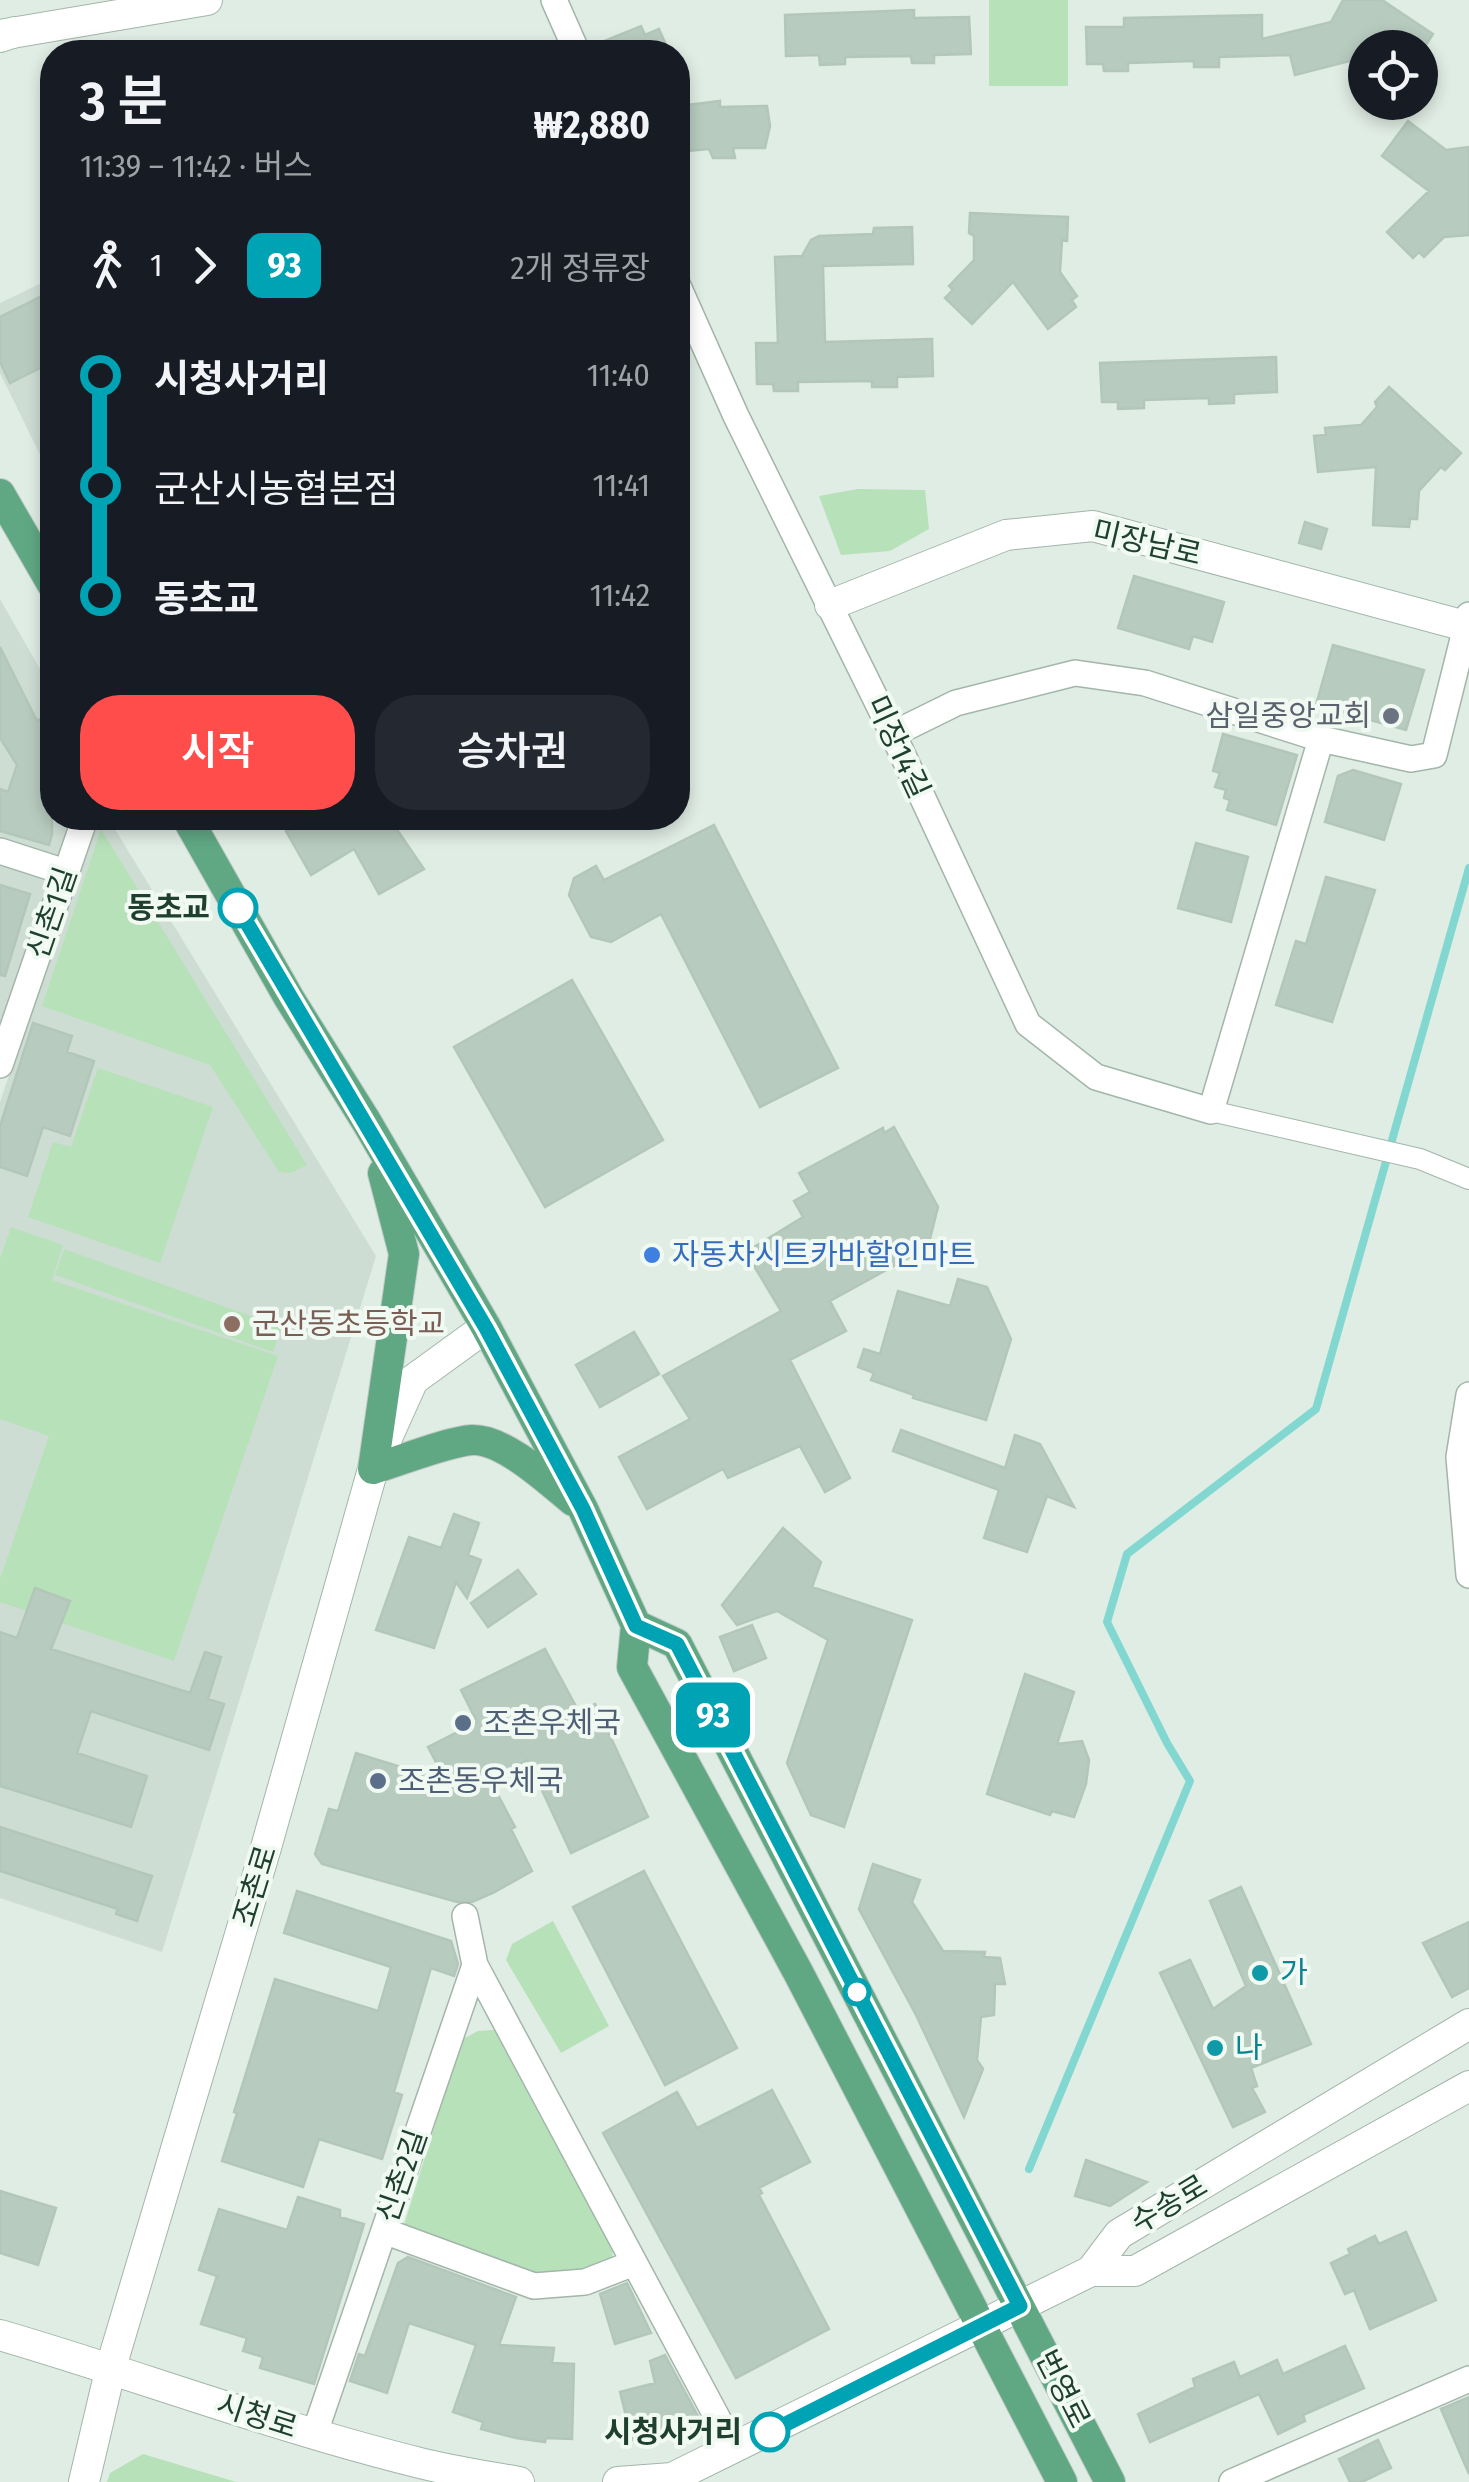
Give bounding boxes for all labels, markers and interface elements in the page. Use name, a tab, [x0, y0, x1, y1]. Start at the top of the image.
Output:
map controls	[1348, 30, 1438, 120]
button: locate	[1348, 30, 1438, 120]
text: 3 분	[80, 69, 168, 135]
text: ₩2,880	[534, 102, 650, 148]
text: 11:39 – 11:42 · 버스	[80, 147, 312, 185]
icon: walk	[80, 238, 135, 293]
icon: forward	[177, 238, 232, 293]
text: 93	[267, 244, 301, 286]
text: 1	[150, 246, 162, 284]
text: 2개 정류장	[511, 249, 650, 287]
text: 시청사거리	[154, 356, 329, 402]
text: 11:40	[587, 356, 650, 394]
text: 군산시농협본점	[154, 466, 399, 512]
text: 11:41	[593, 466, 650, 504]
street label: 미장남로	[1089, 513, 1205, 573]
text: 동초교	[154, 576, 259, 622]
text: 11:42	[590, 576, 650, 614]
street label: 미장14길	[859, 690, 937, 804]
button: 시작	[80, 695, 355, 810]
button: 승차권	[375, 695, 650, 810]
place label: 삼일중앙교회	[1205, 698, 1371, 734]
marker: 삼일중앙교회	[1380, 705, 1402, 727]
street label: 신촌1길	[20, 862, 84, 964]
marker: 동초교	[219, 889, 257, 927]
place label: 동초교	[127, 890, 210, 926]
place label: 자동차시트카바할인마트	[672, 1237, 976, 1273]
marker: 자동차시트카바할인마트	[641, 1244, 663, 1266]
place label: 군산동초등학교	[252, 1306, 445, 1342]
marker: 군산동초등학교	[221, 1313, 243, 1335]
line badge: 93	[668, 1682, 758, 1748]
text: 93	[696, 1694, 730, 1736]
place label: 조촌우체국	[483, 1705, 621, 1741]
marker: 조촌우체국	[452, 1712, 474, 1734]
place label: 조촌동우체국	[398, 1763, 564, 1799]
marker: 조촌동우체국	[367, 1770, 389, 1792]
street label: 조촌로	[226, 1841, 284, 1931]
place label: 가	[1280, 1955, 1308, 1991]
marker: 가	[1249, 1962, 1271, 1984]
unlabelled marker	[844, 1979, 870, 2005]
place label: 나	[1235, 2030, 1263, 2066]
marker: 나	[1204, 2037, 1226, 2059]
street label: 신촌2길	[369, 2125, 435, 2227]
street label: 수송로	[1124, 2167, 1214, 2241]
street label: 번영로	[1028, 2344, 1098, 2434]
street label: 시청로	[212, 2386, 302, 2446]
marker: 시청사거리	[751, 2413, 789, 2451]
place label: 시청사거리	[604, 2414, 742, 2450]

